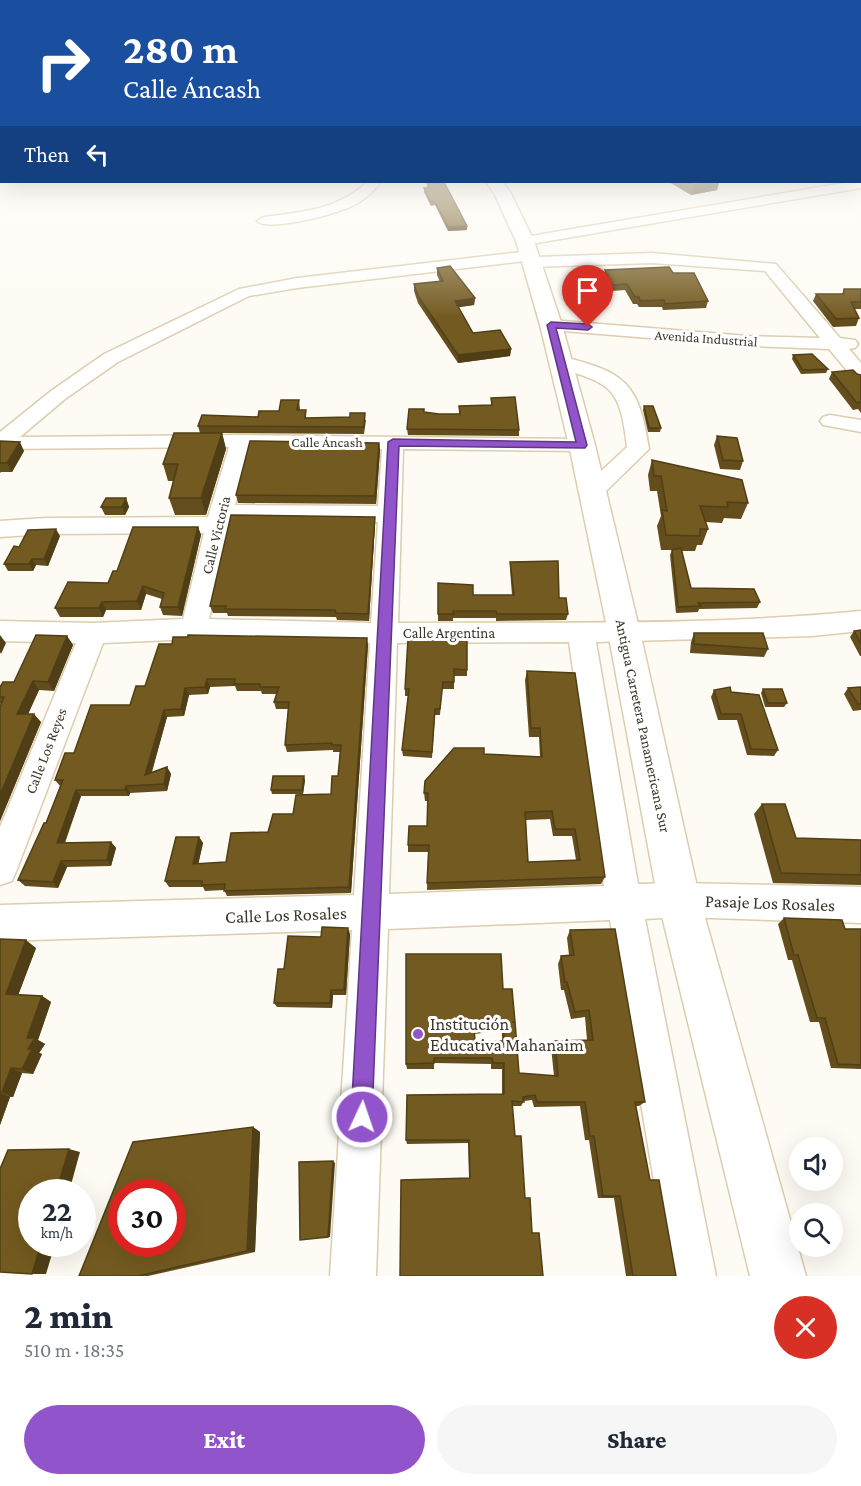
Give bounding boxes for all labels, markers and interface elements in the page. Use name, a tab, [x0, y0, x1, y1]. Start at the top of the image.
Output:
icon: right	[24, 24, 102, 102]
text: 280 m	[123, 25, 238, 72]
text: Calle Áncash	[123, 74, 261, 104]
icon: left	[81, 138, 114, 171]
text: Then	[24, 142, 69, 167]
pin	[562, 265, 613, 327]
icon: arrive	[571, 274, 604, 307]
street label: Avenida Industrial	[654, 326, 758, 350]
street label: Calle Áncash	[291, 434, 363, 450]
street label: Calle Victoria	[199, 494, 233, 576]
street label: Antigua Carretera Panamericana Sur	[612, 618, 674, 835]
street label: Calle Argentina	[403, 625, 495, 642]
street label: Calle Los Reyes	[22, 706, 71, 797]
street label: Pasaje Los Rosales	[705, 891, 835, 916]
street label: Calle Los Rosales	[225, 903, 347, 927]
place label: Institución Educativa Mahanaim	[430, 1014, 584, 1055]
marker: Institución Educativa Mahanaim	[411, 1027, 425, 1041]
position arrow	[330, 1085, 394, 1149]
map controls	[789, 1137, 843, 1257]
button: sound	[789, 1137, 843, 1191]
speed limit sign: 30	[108, 1179, 186, 1257]
text: 22	[42, 1194, 72, 1227]
button: search	[789, 1203, 843, 1257]
text: km/h	[41, 1225, 73, 1241]
text: 2 min	[24, 1296, 113, 1336]
button: close	[774, 1296, 837, 1359]
text: 510 m · 18:35	[24, 1339, 124, 1361]
button: Exit	[24, 1405, 425, 1474]
button: Share	[437, 1405, 837, 1474]

